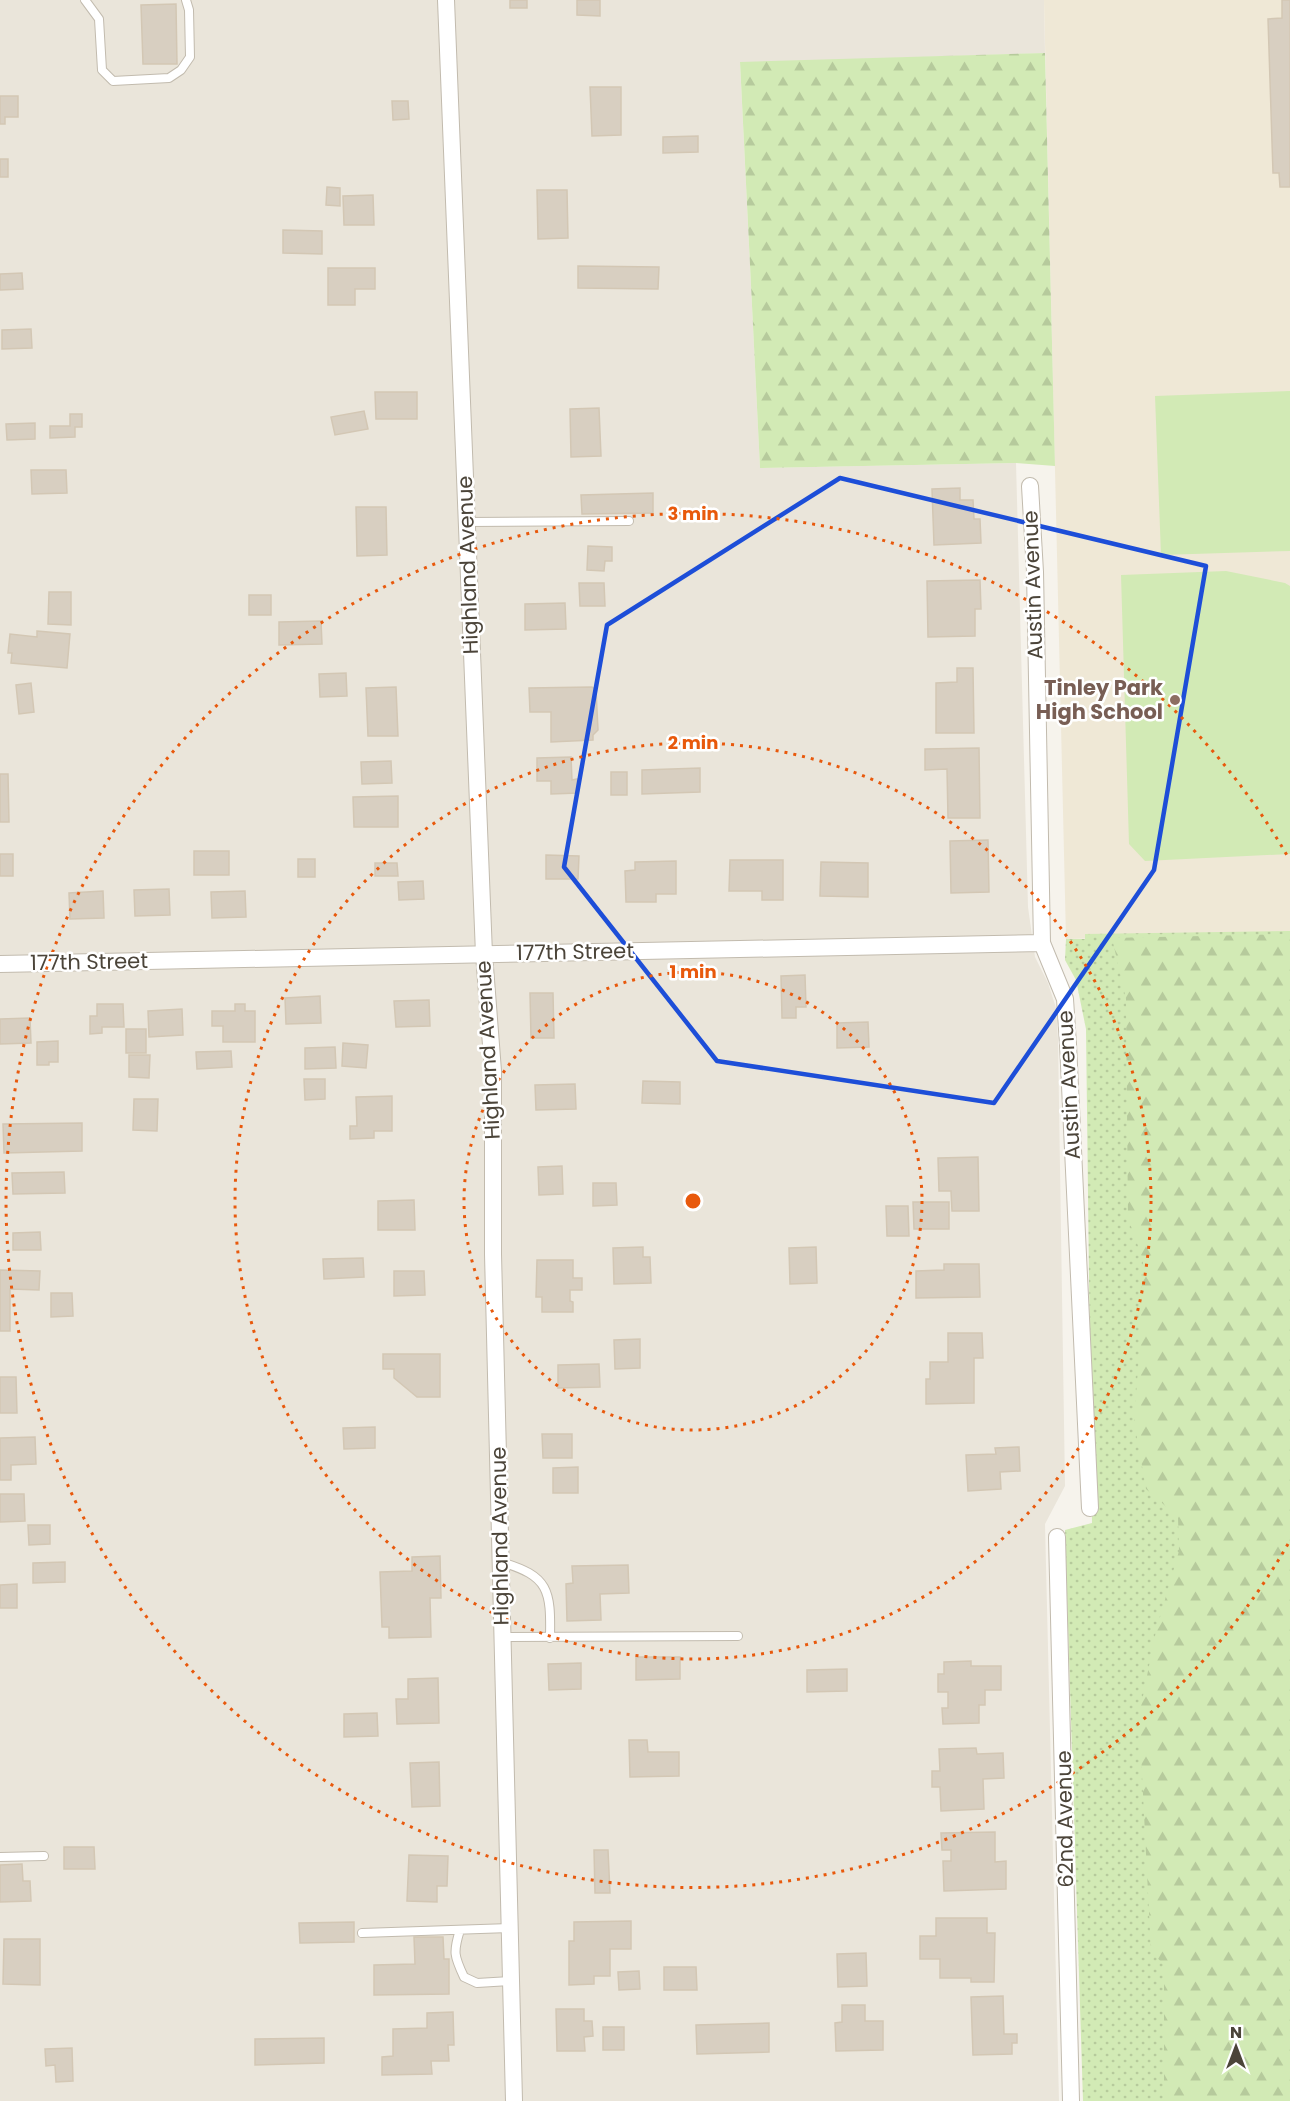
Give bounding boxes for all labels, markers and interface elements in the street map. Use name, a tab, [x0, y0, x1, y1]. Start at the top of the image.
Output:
street label: Highland Avenue	[450, 475, 485, 655]
text: 3 min	[667, 501, 719, 526]
street label: Austin Avenue	[1015, 510, 1050, 660]
place label: Tinley Park High School	[1036, 673, 1163, 726]
marker: Tinley Park High School	[1168, 693, 1182, 707]
text: 2 min	[668, 730, 718, 755]
street label: 177th Street	[516, 936, 634, 967]
street label: 177th Street	[30, 946, 148, 977]
text: 1 min	[669, 959, 717, 984]
street label: Highland Avenue	[468, 960, 507, 1140]
street label: Austin Avenue	[1050, 1010, 1087, 1160]
centre of rings	[683, 1191, 703, 1211]
street label: Highland Avenue	[483, 1446, 516, 1626]
street label: 62nd Avenue	[1049, 1750, 1080, 1888]
north arrow	[1206, 2017, 1266, 2077]
text: N	[1230, 2021, 1242, 2044]

